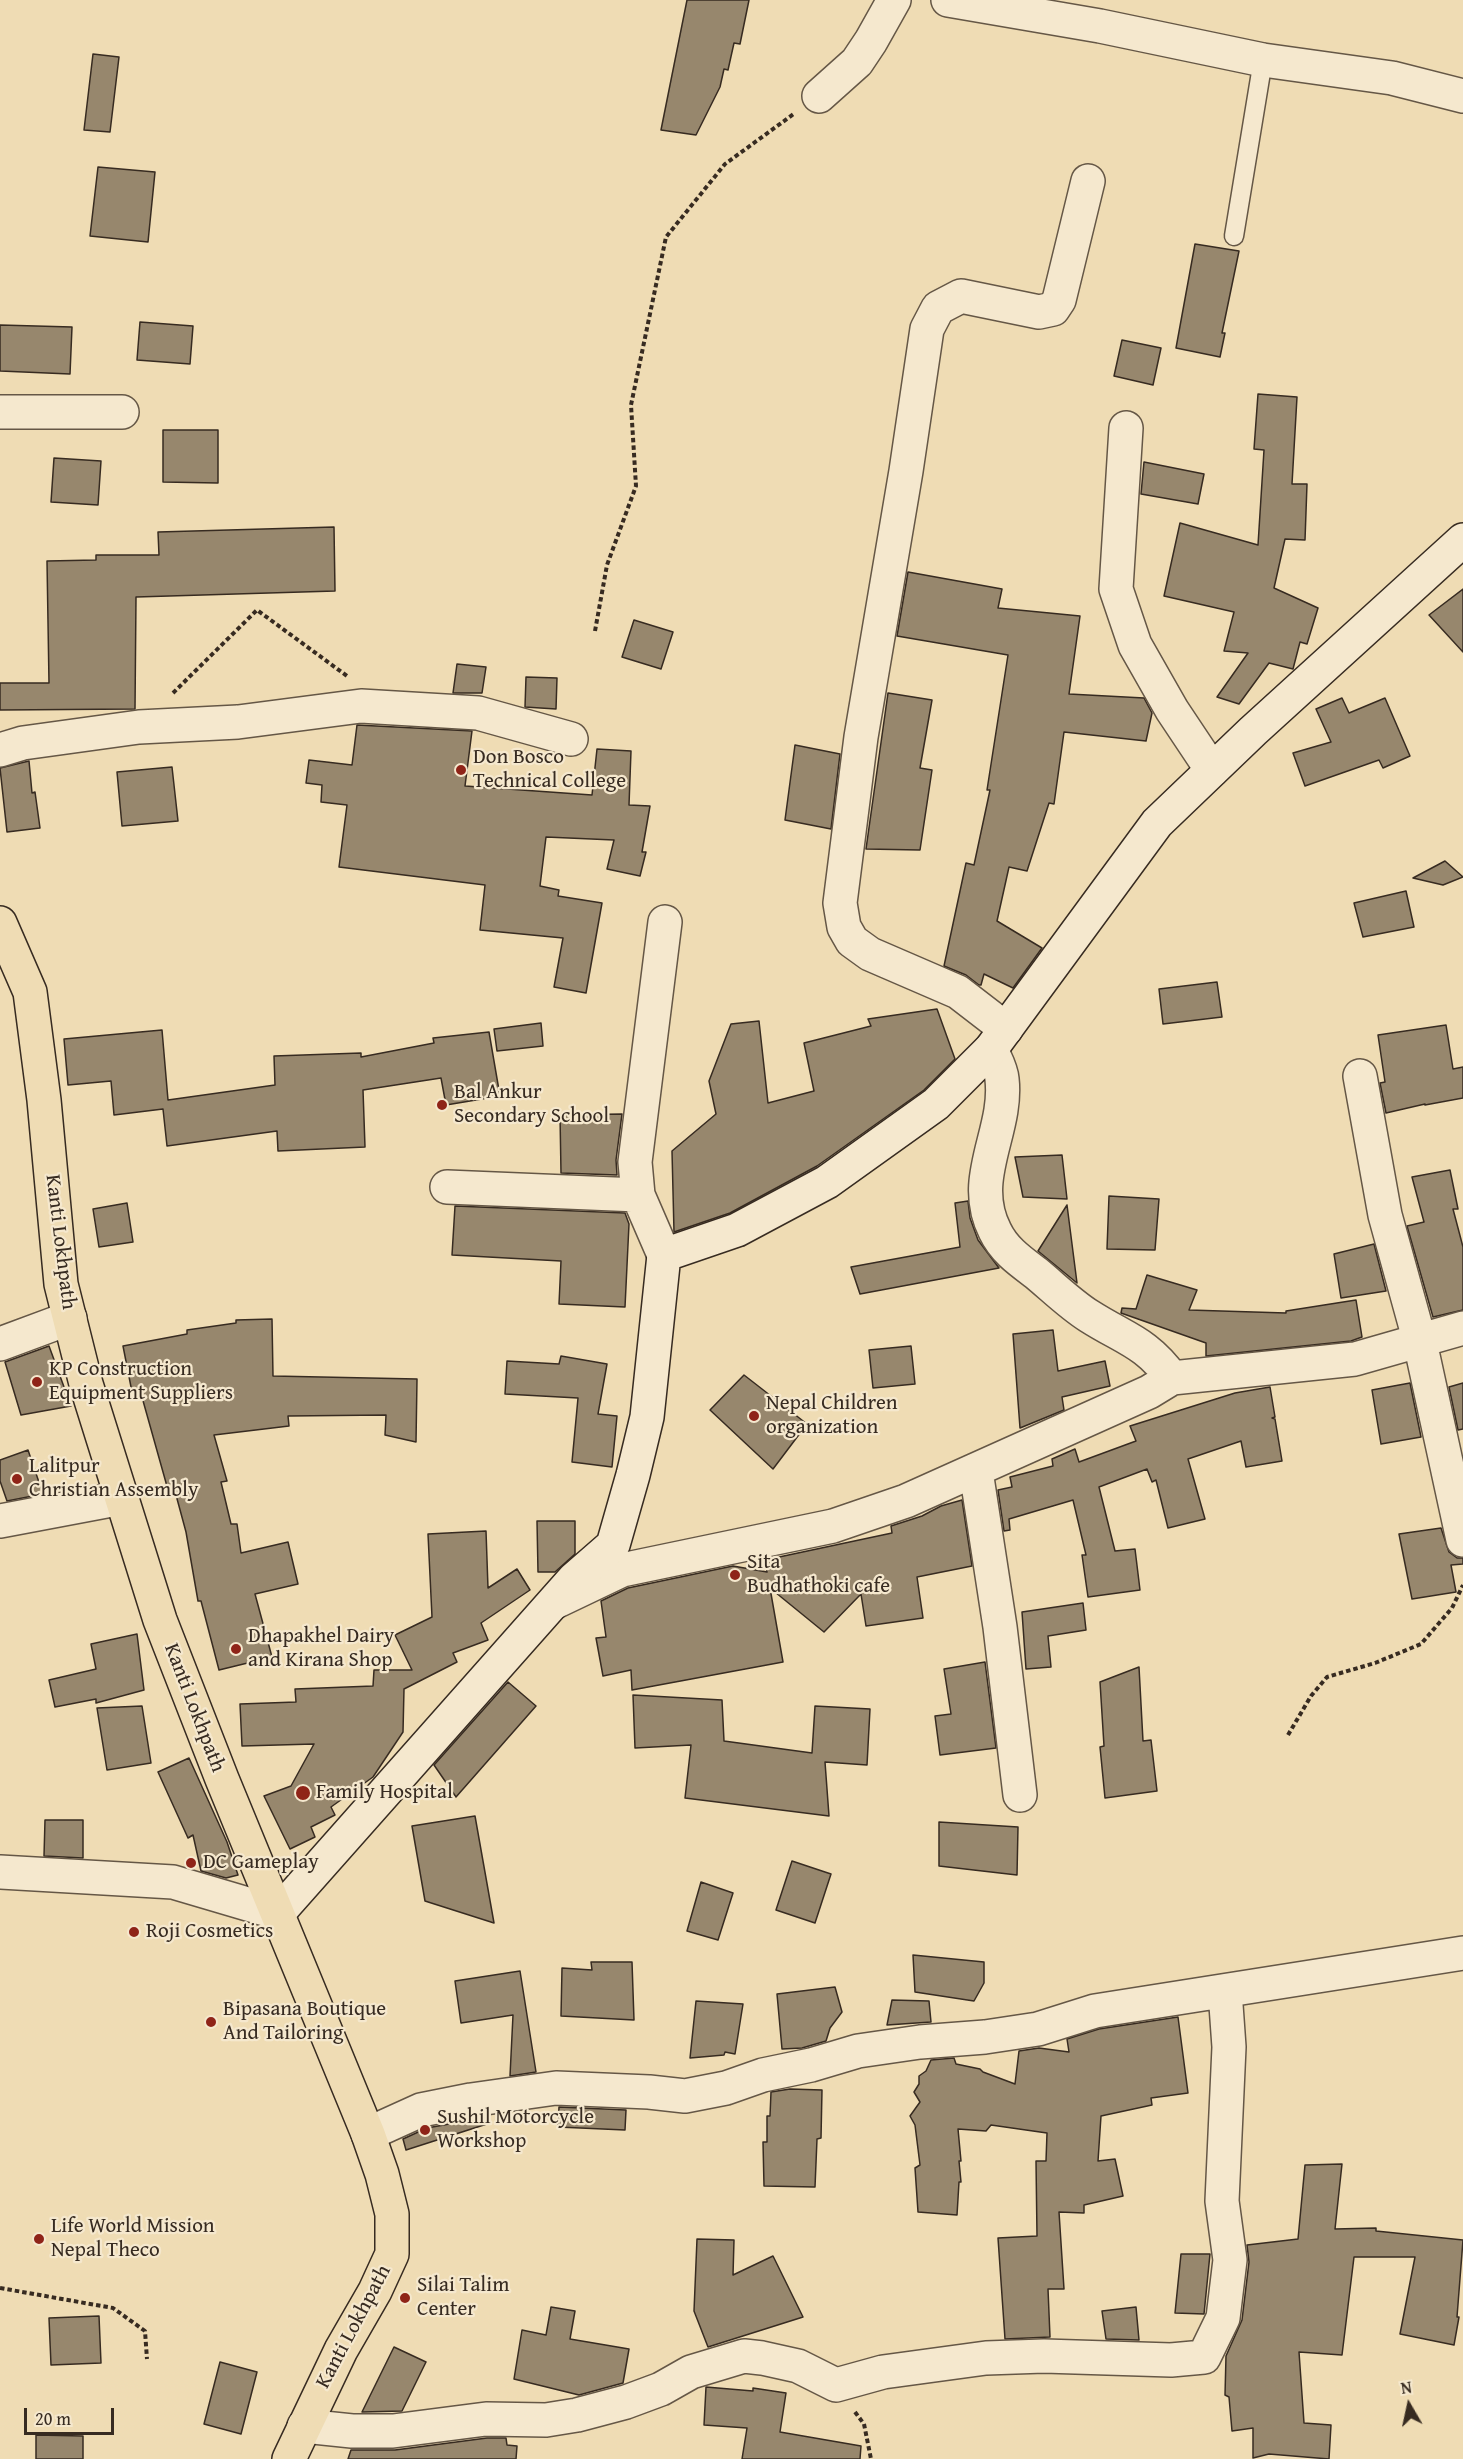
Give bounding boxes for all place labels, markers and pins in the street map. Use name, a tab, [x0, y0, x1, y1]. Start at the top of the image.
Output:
place label: Don Bosco Technical College	[473, 745, 626, 795]
marker: Don Bosco Technical College	[454, 763, 468, 777]
place label: Bal Ankur Secondary School	[454, 1080, 609, 1130]
marker: Bal Ankur Secondary School	[435, 1098, 449, 1112]
place label: KP Construction Equipment Suppliers	[49, 1357, 233, 1407]
marker: KP Construction Equipment Suppliers	[30, 1375, 44, 1389]
place label: Nepal Children organization	[766, 1391, 898, 1441]
marker: Nepal Children organization	[747, 1409, 761, 1423]
place label: Lalitpur Christian Assembly	[29, 1454, 198, 1504]
marker: Lalitpur Christian Assembly	[10, 1472, 24, 1486]
place label: Sita Budhathoki cafe	[747, 1550, 890, 1600]
marker: Sita Budhathoki cafe	[728, 1568, 742, 1582]
place label: Dhapakhel Dairy and Kirana Shop	[248, 1624, 394, 1674]
marker: Dhapakhel Dairy and Kirana Shop	[229, 1642, 243, 1656]
place label: Family Hospital	[316, 1780, 453, 1806]
marker: Family Hospital	[294, 1784, 312, 1802]
place label: DC Gameplay	[203, 1850, 319, 1876]
marker: DC Gameplay	[184, 1856, 198, 1870]
place label: Roji Cosmetics	[146, 1919, 273, 1945]
marker: Roji Cosmetics	[127, 1925, 141, 1939]
place label: Bipasana Boutique And Tailoring	[223, 1997, 386, 2047]
marker: Bipasana Boutique And Tailoring	[204, 2015, 218, 2029]
place label: Sushil Motorcycle Workshop	[437, 2105, 594, 2155]
marker: Sushil Motorcycle Workshop	[418, 2123, 432, 2137]
place label: Life World Mission Nepal Theco	[51, 2214, 215, 2264]
marker: Life World Mission Nepal Theco	[32, 2232, 46, 2246]
place label: Silai Talim Center	[417, 2273, 509, 2323]
marker: Silai Talim Center	[398, 2291, 412, 2305]

